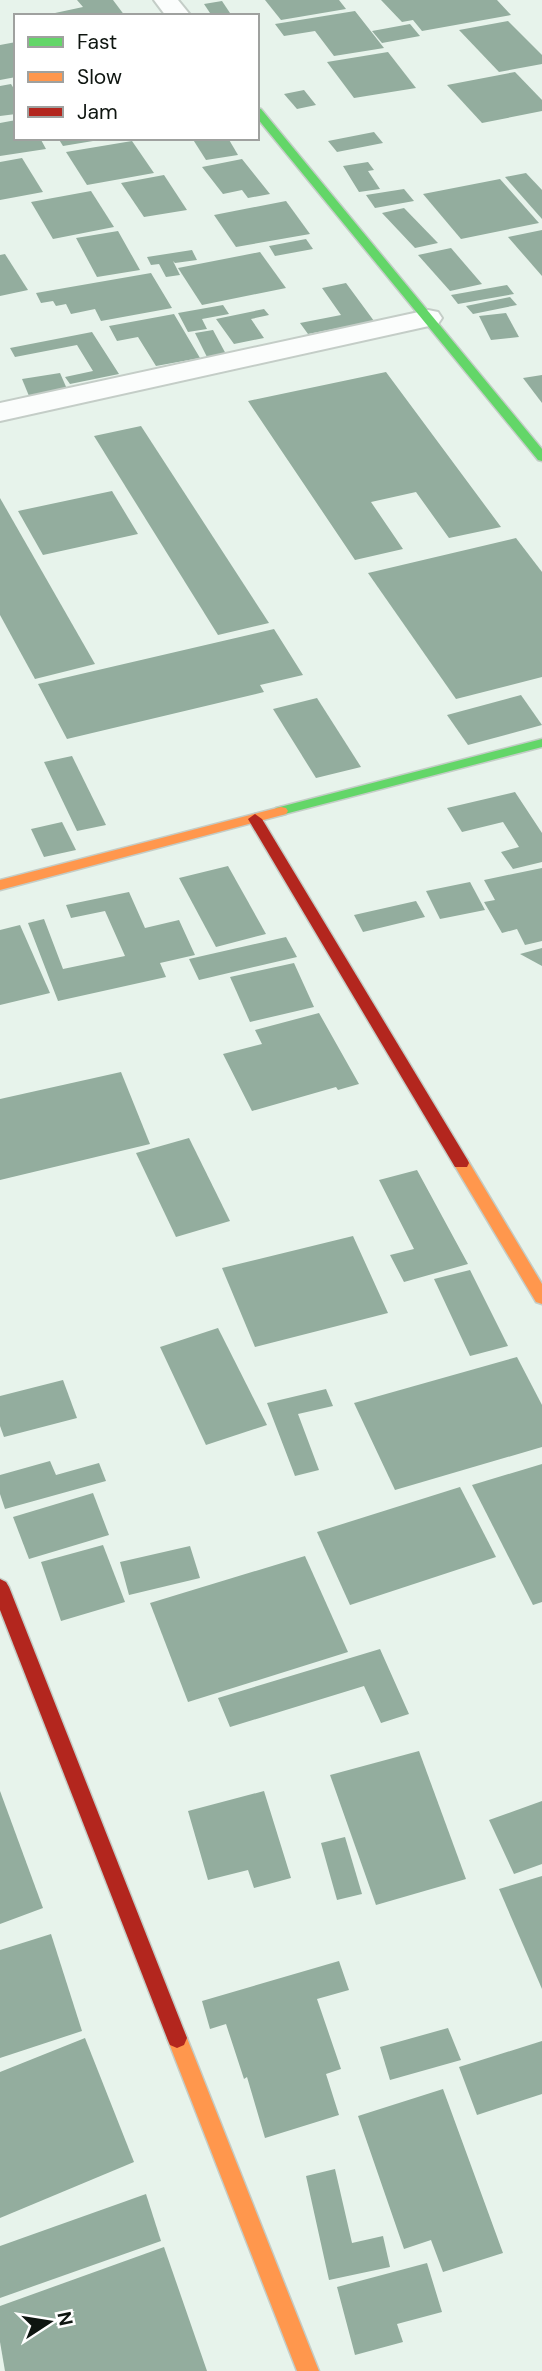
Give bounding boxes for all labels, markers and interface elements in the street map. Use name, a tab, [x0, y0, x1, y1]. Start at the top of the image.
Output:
legend	[14, 14, 259, 140]
text: Fast	[77, 28, 117, 56]
text: Slow	[77, 63, 122, 91]
text: Jam	[77, 98, 118, 126]
north arrow	[14, 2287, 84, 2357]
text: N	[51, 2309, 79, 2328]

